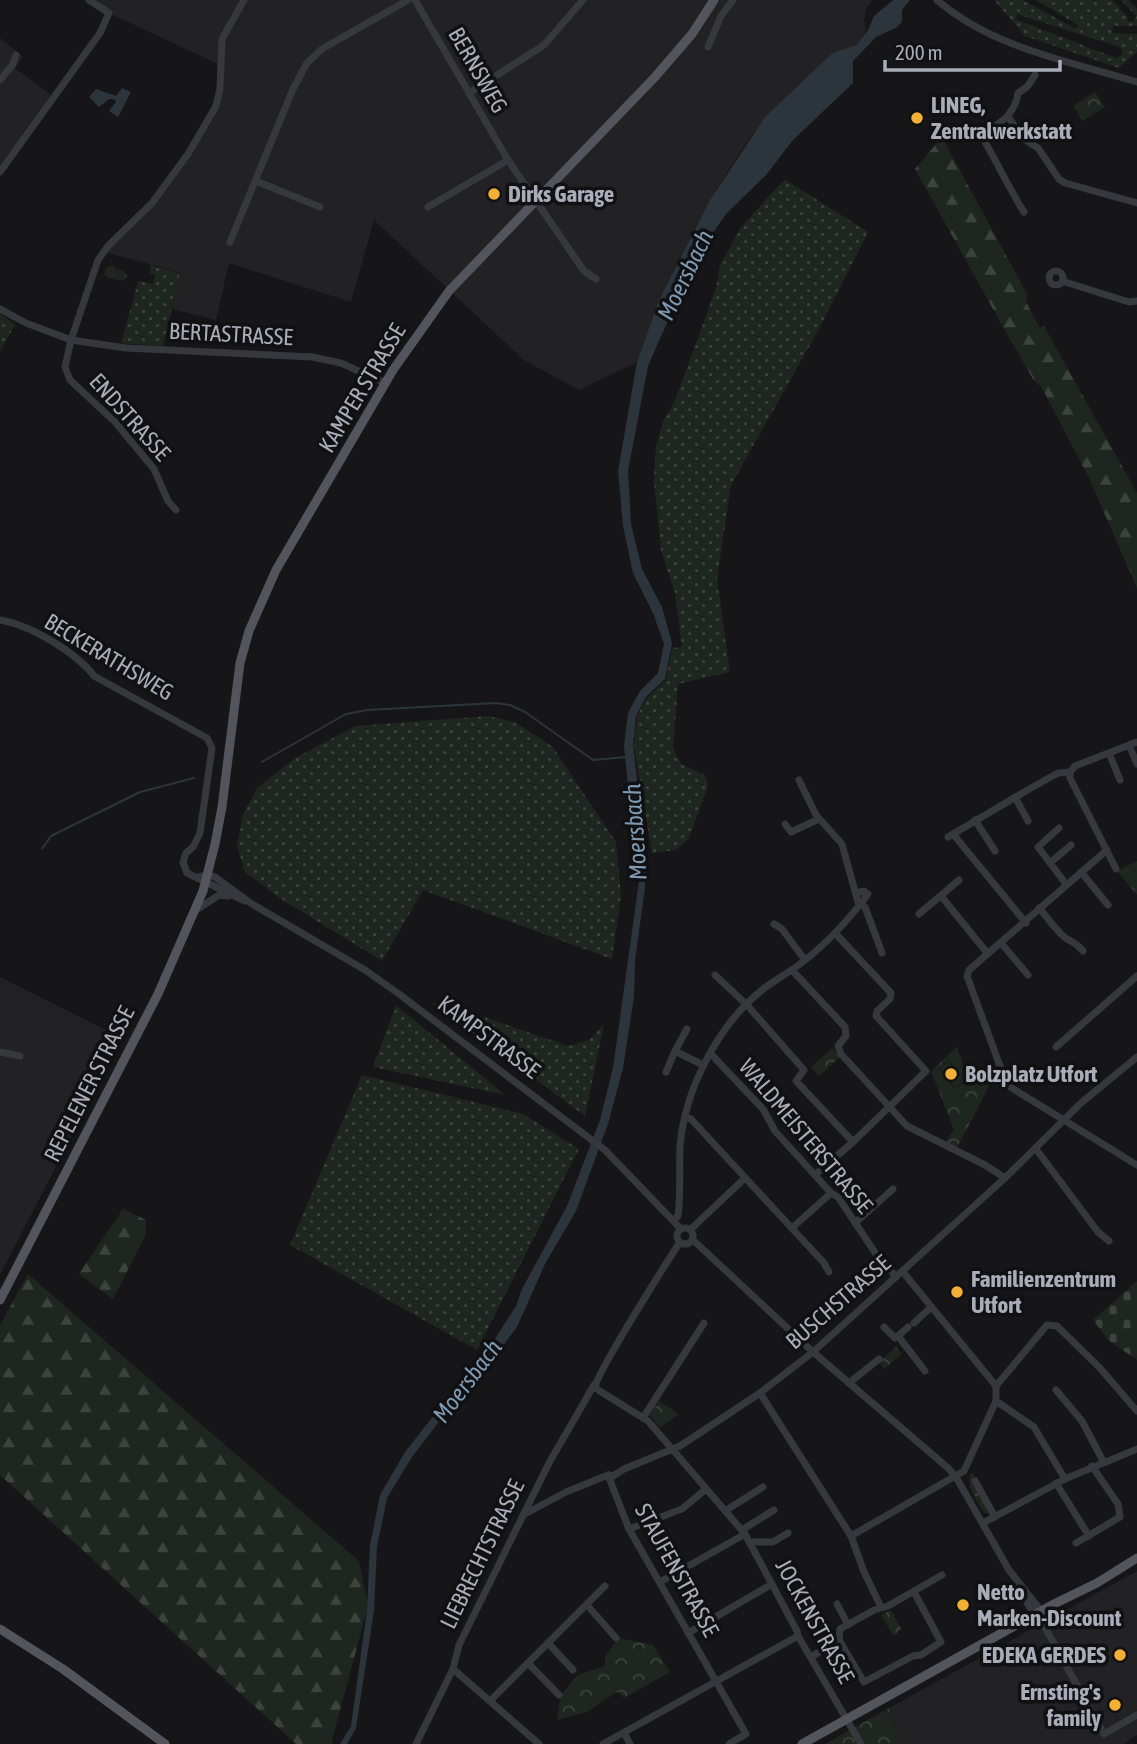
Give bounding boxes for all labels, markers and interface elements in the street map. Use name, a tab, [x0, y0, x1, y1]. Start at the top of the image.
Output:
street label: BERNSWEG	[443, 23, 513, 117]
scale bar	[885, 28, 1060, 72]
text: 200 m	[895, 40, 943, 64]
place label: LINEG, Zentralwerkstatt	[931, 92, 1072, 144]
marker: LINEG, Zentralwerkstatt	[909, 110, 925, 126]
place label: Dirks Garage	[508, 181, 614, 207]
marker: Dirks Garage	[486, 186, 502, 202]
water label: Moersbach	[652, 225, 719, 324]
street label: BERTASTRASSE	[168, 318, 294, 350]
street label: KAMPER STRASSE	[313, 319, 411, 457]
street label: ENDSTRASSE	[84, 368, 176, 466]
street label: BECKERATHSWEG	[40, 608, 178, 706]
water label: Moersbach	[618, 782, 652, 881]
street label: KAMPSTRASSE	[433, 990, 545, 1084]
street label: REPELENER STRASSE	[39, 1002, 139, 1166]
street label: WALDMEISTERSTRASSE	[734, 1054, 878, 1218]
place label: Bolzplatz Utfort	[965, 1061, 1098, 1087]
marker: Bolzplatz Utfort	[943, 1066, 959, 1082]
street label: BUSCHSTRASSE	[781, 1250, 896, 1354]
place label: Familienzentrum Utfort	[971, 1266, 1116, 1318]
marker: Familienzentrum Utfort	[949, 1284, 965, 1300]
water label: Moersbach	[427, 1334, 507, 1428]
street label: LIEBRECHTSTRASSE	[435, 1475, 529, 1633]
street label: STAUFENSTRASSE	[630, 1499, 724, 1641]
street label: JOCKENSTRASSE	[770, 1555, 860, 1688]
place label: Netto Marken-Discount	[977, 1579, 1122, 1631]
marker: Netto Marken-Discount	[955, 1597, 971, 1613]
place label: EDEKA GERDES	[982, 1642, 1106, 1668]
marker: EDEKA GERDES	[1112, 1647, 1128, 1663]
place label: Ernsting's family	[1020, 1679, 1102, 1731]
marker: Ernsting's family	[1107, 1697, 1123, 1713]

